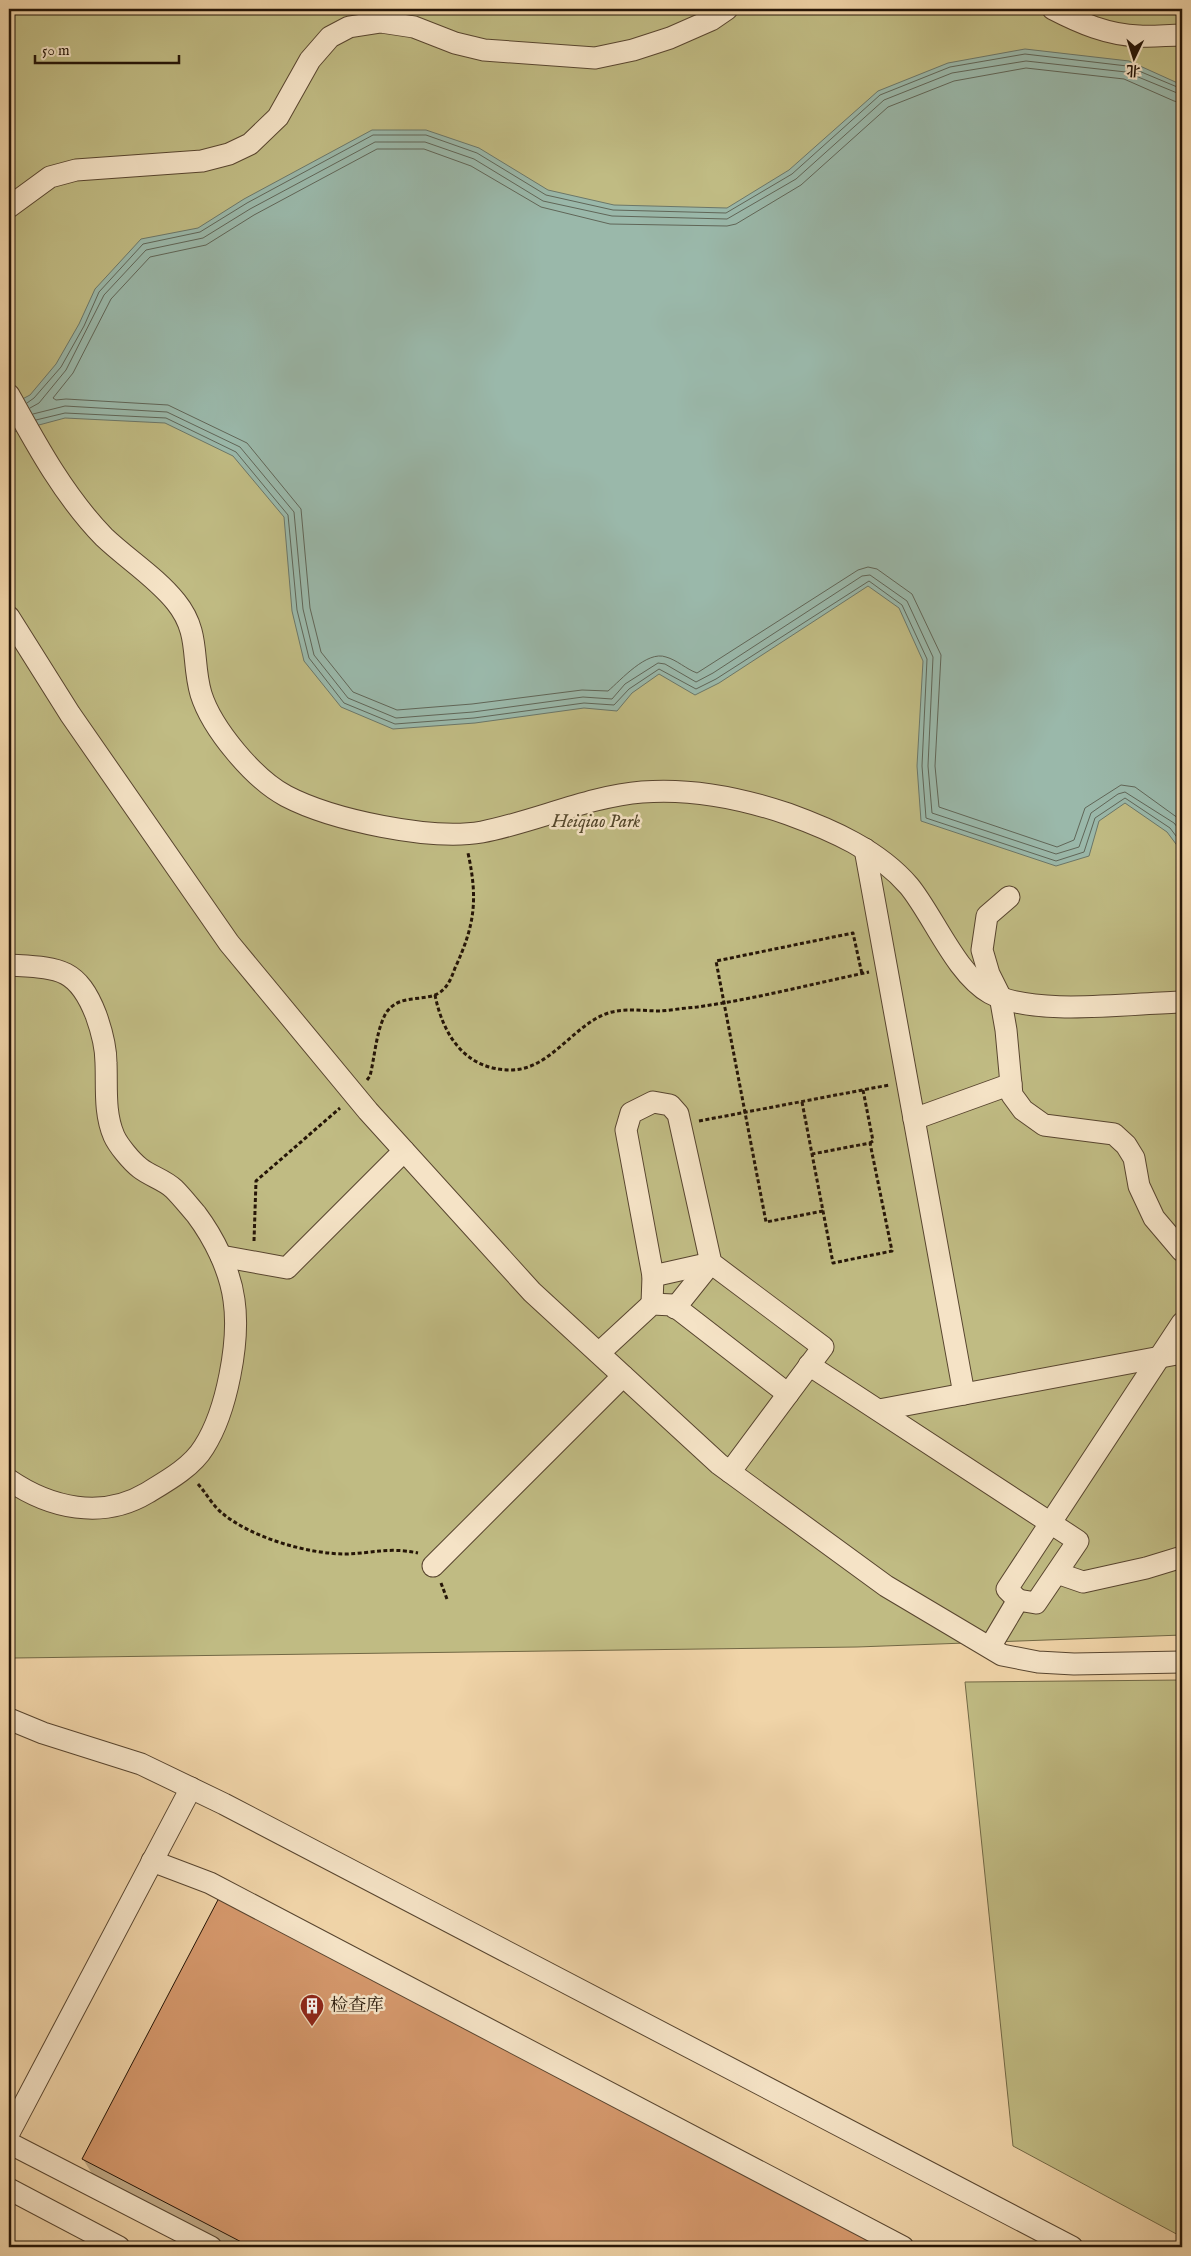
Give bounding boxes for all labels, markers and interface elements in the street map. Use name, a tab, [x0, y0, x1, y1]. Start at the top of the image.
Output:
scale bar	[35, 32, 179, 64]
north arrow	[1108, 32, 1158, 82]
text: 50 m	[42, 41, 70, 60]
text: 北	[1126, 61, 1141, 79]
park label: Heiqiao Park	[551, 811, 640, 834]
building icon: 检查库	[299, 1993, 325, 2027]
place label: 检查库	[330, 1995, 384, 2018]

